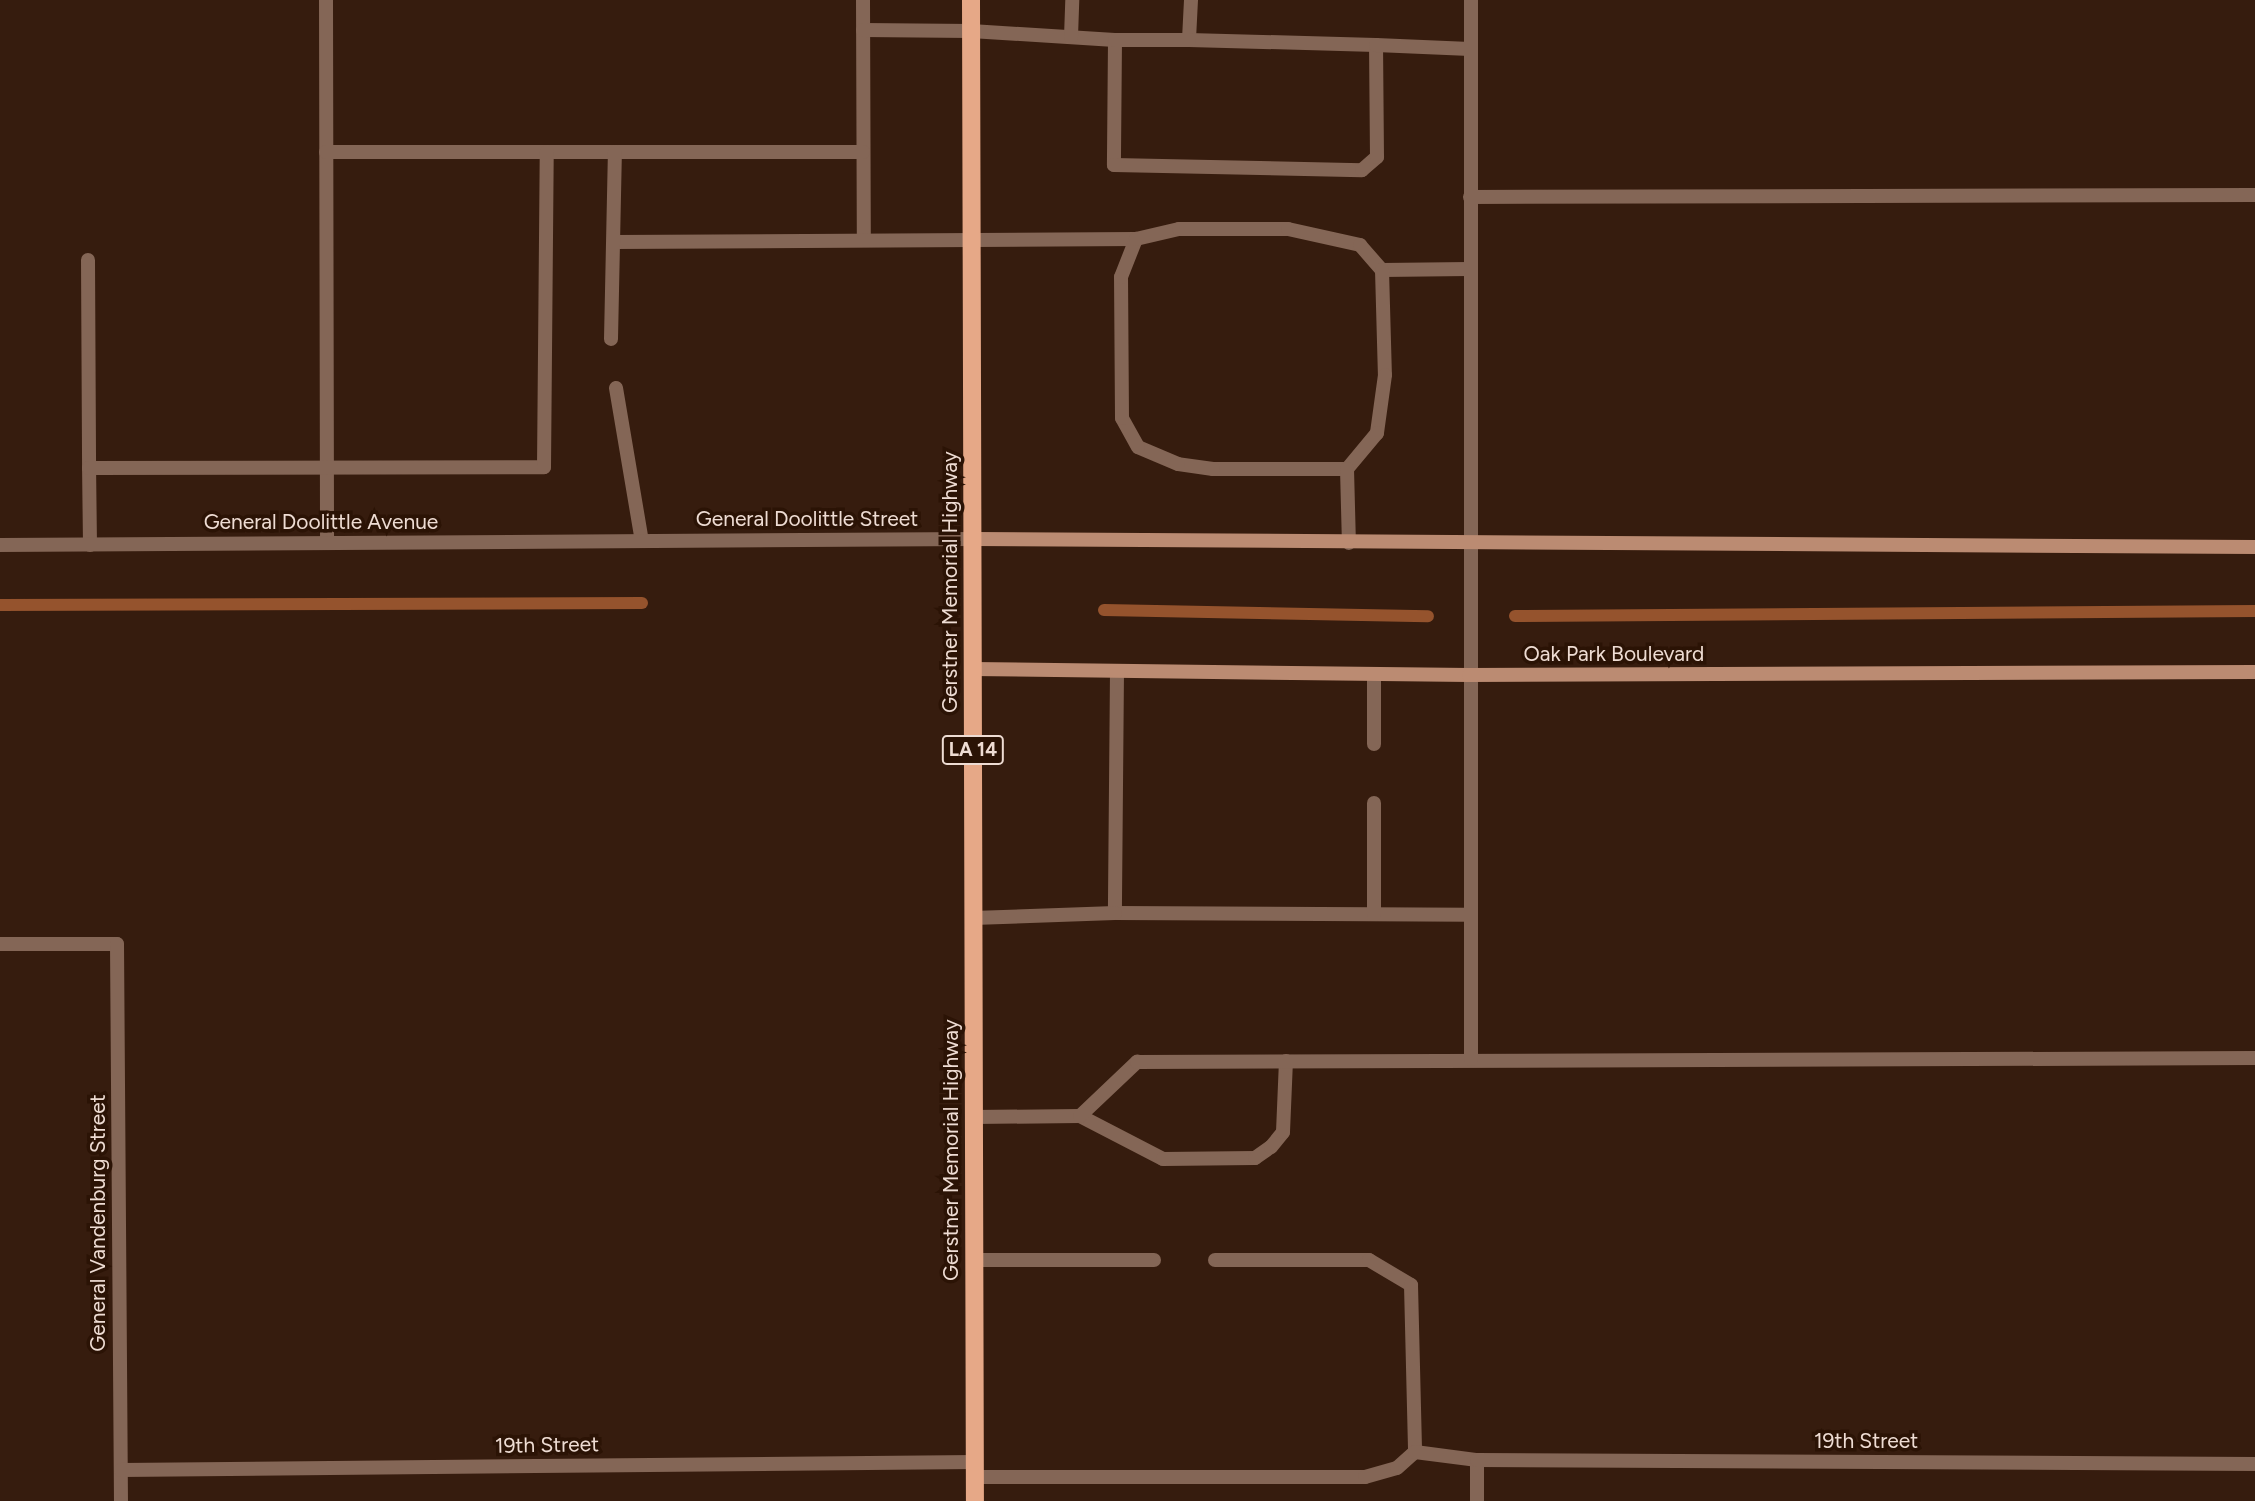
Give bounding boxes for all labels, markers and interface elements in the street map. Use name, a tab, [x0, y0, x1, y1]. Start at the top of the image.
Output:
street label: Gerstner Memorial Highway	[937, 451, 963, 713]
street label: General Doolittle Street	[696, 506, 918, 532]
street label: General Doolittle Avenue	[204, 509, 438, 535]
street label: Oak Park Boulevard	[1524, 641, 1704, 667]
road number: LA 14	[942, 734, 1004, 765]
street label: Gerstner Memorial Highway	[938, 1019, 964, 1281]
street label: General Vandenburg Street	[85, 1094, 111, 1352]
street label: 19th Street	[1814, 1428, 1918, 1454]
street label: 19th Street	[495, 1431, 599, 1459]

